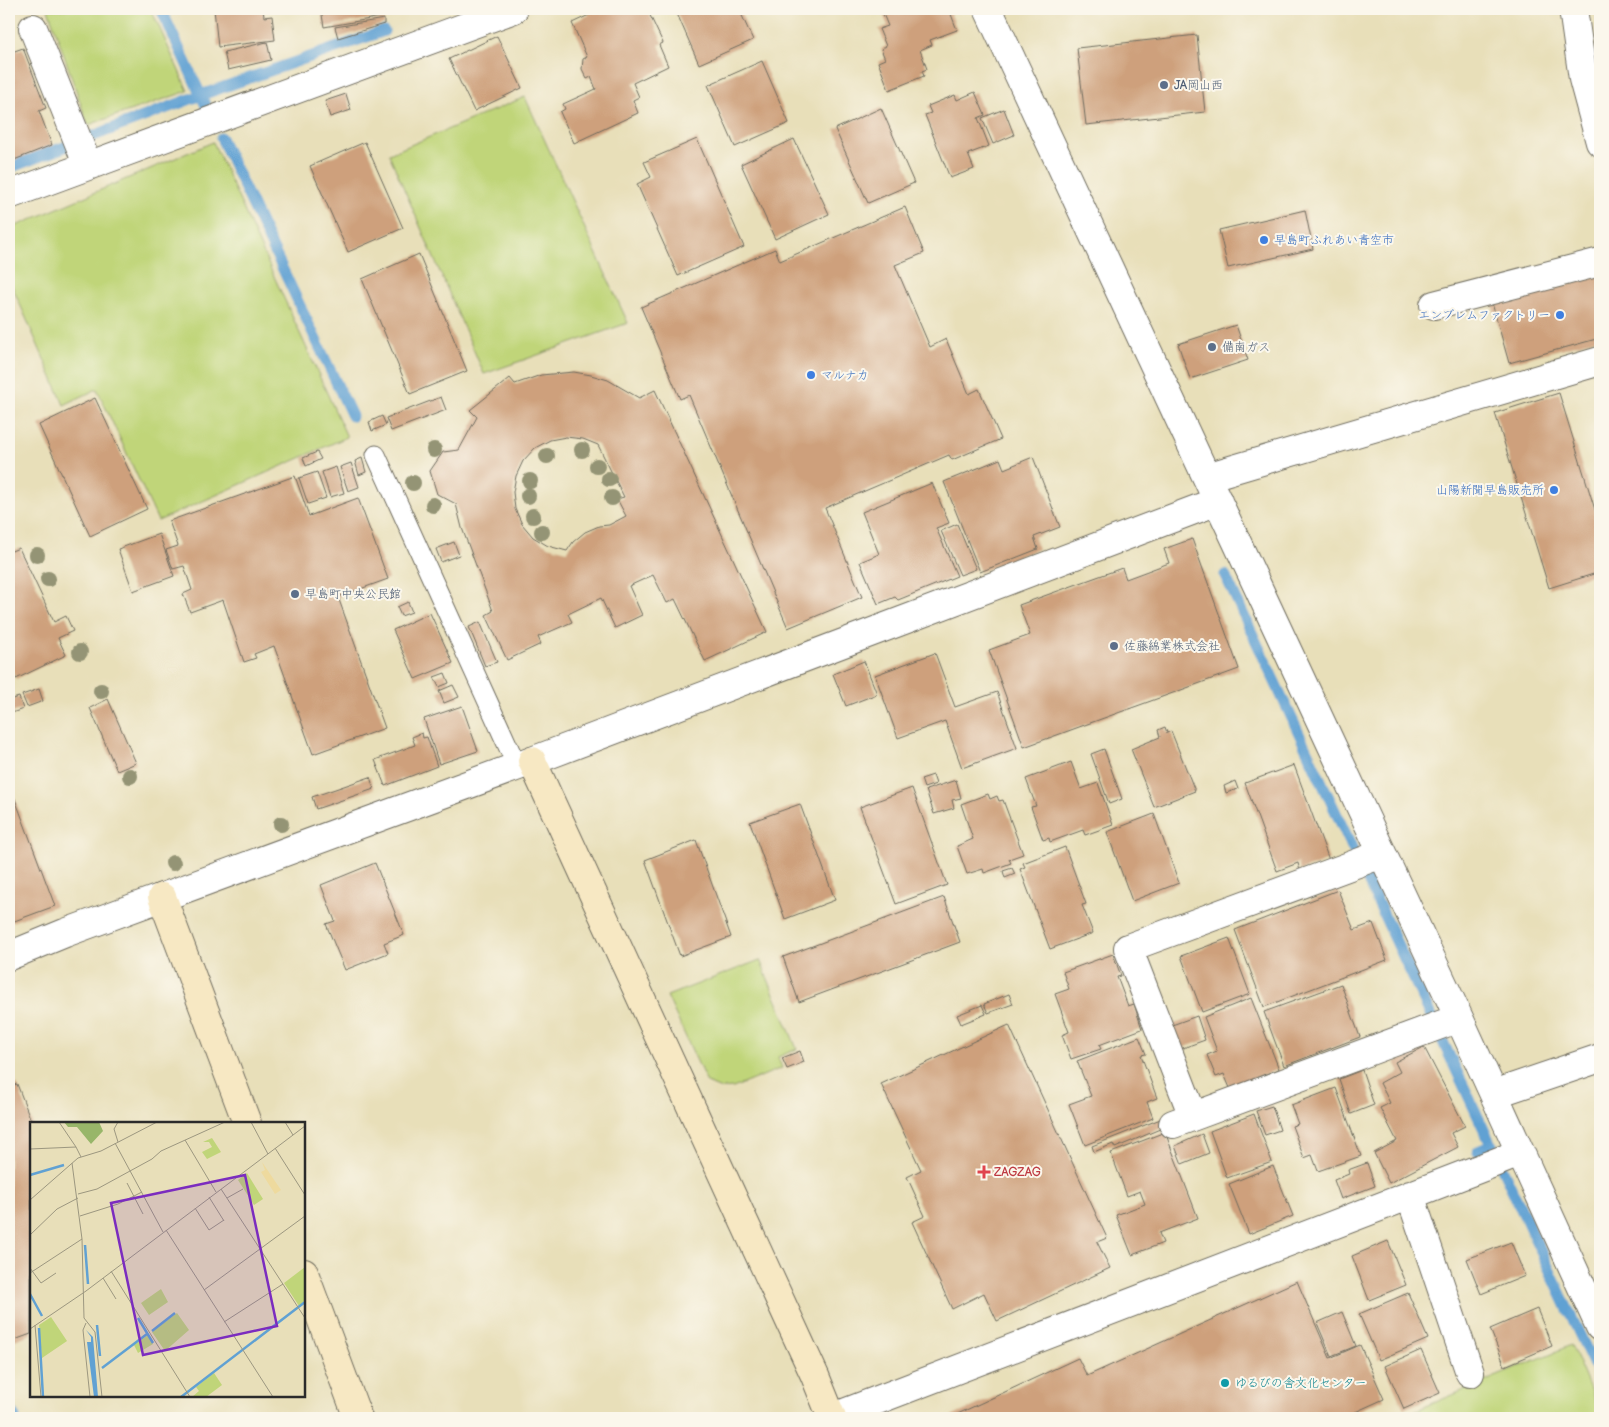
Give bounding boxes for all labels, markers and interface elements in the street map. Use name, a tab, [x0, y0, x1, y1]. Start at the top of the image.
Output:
place label: JA岡山西	[1174, 78, 1223, 93]
marker: JA岡山西	[1158, 79, 1170, 91]
place label: 早島町ふれあい青空市	[1274, 233, 1394, 248]
marker: 早島町ふれあい青空市	[1258, 234, 1270, 246]
place label: エンブレムファクトリー	[1418, 308, 1550, 323]
marker: エンブレムファクトリー	[1554, 309, 1566, 321]
place label: 備南ガス	[1222, 340, 1270, 355]
marker: 備南ガス	[1206, 341, 1218, 353]
place label: マルナカ	[821, 368, 869, 383]
marker: マルナカ	[805, 369, 817, 381]
place label: 山陽新聞早島販売所	[1436, 483, 1544, 498]
marker: 山陽新聞早島販売所	[1548, 484, 1560, 496]
place label: 早島町中央公民館	[305, 587, 401, 602]
marker: 早島町中央公民館	[289, 588, 301, 600]
place label: 佐藤綿業株式会社	[1124, 639, 1220, 654]
marker: 佐藤綿業株式会社	[1108, 640, 1120, 652]
inset map	[30, 1122, 305, 1397]
place label: ZAGZAG	[993, 1165, 1041, 1180]
marker: ZAGZAG	[978, 1166, 990, 1178]
place label: ゆるびの舎文化センター	[1235, 1376, 1367, 1391]
marker: ゆるびの舎文化センター	[1219, 1377, 1231, 1389]

